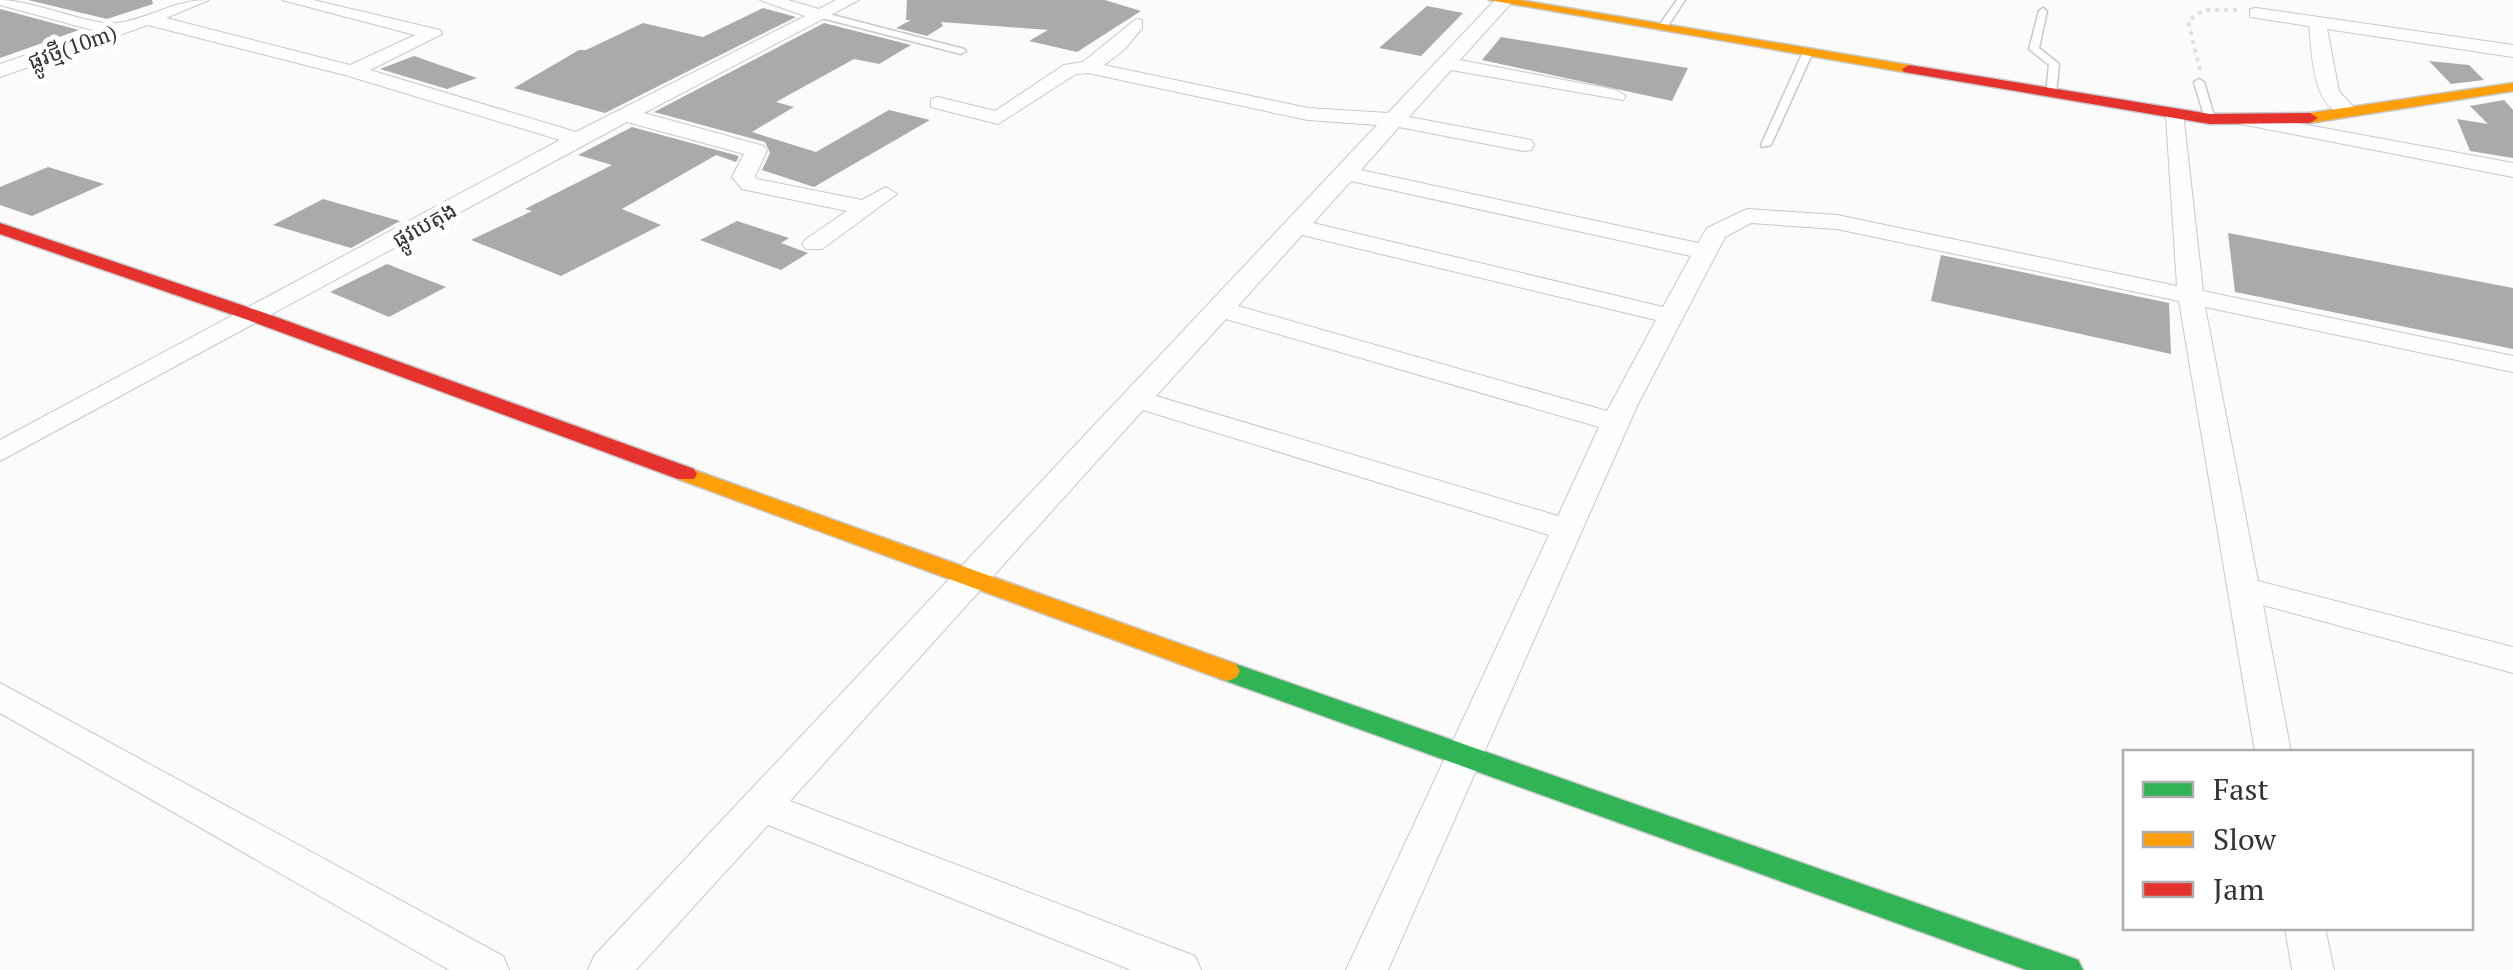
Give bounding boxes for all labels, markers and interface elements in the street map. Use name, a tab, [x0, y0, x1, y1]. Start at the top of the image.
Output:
street label: ផ្លូវថ្មី(10m)	[24, 17, 123, 82]
street label: ផ្លូវបេតុង	[387, 194, 465, 259]
legend	[2123, 750, 2473, 930]
text: Fast	[2213, 769, 2269, 809]
text: Slow	[2213, 819, 2277, 859]
text: Jam	[2213, 869, 2264, 909]

